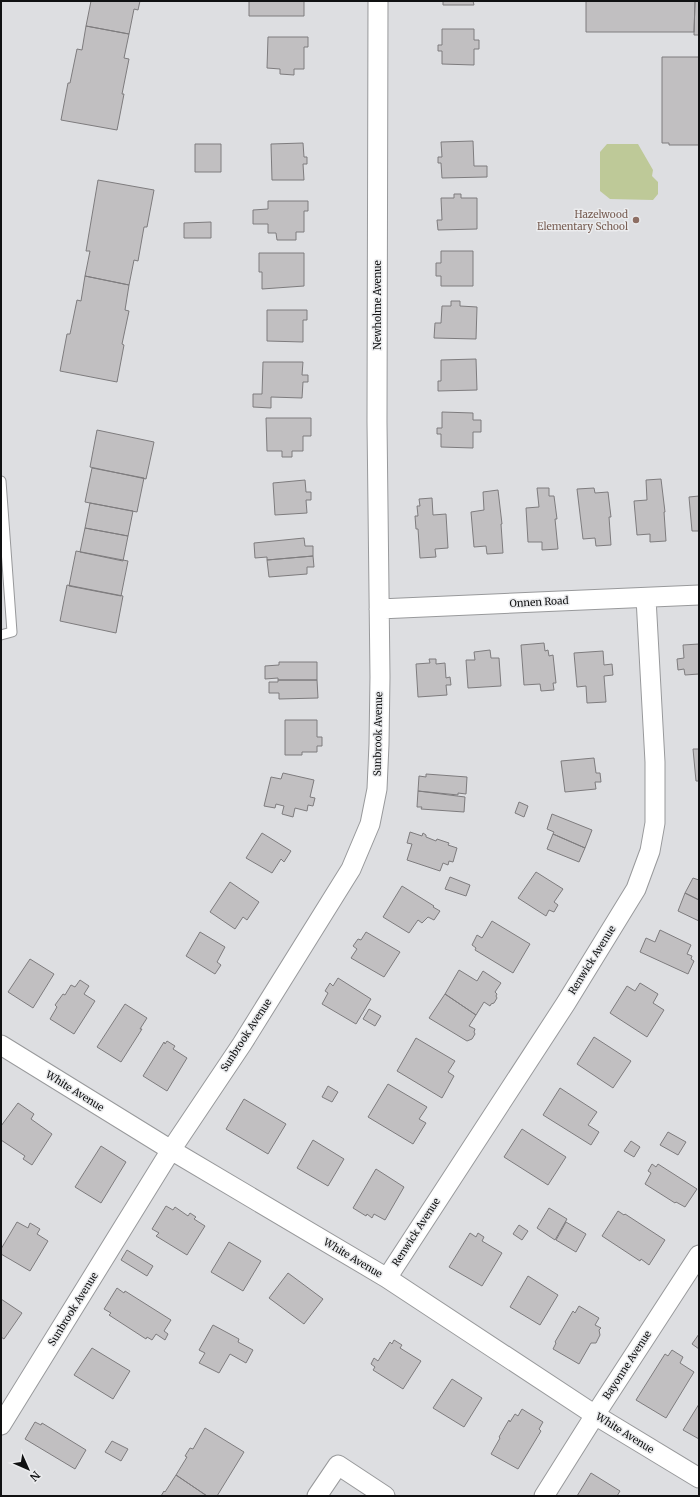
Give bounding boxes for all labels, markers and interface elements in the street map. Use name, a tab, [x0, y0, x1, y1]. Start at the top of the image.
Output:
place label: Hazelwood Elementary School	[537, 208, 628, 233]
marker: Hazelwood Elementary School	[631, 215, 641, 225]
street label: Newholme Avenue	[371, 260, 384, 350]
street label: Onnen Road	[509, 594, 569, 610]
street label: Sunbrook Avenue	[371, 692, 385, 776]
street label: Renwick Avenue	[566, 923, 618, 997]
street label: Sunbrook Avenue	[218, 996, 274, 1074]
street label: White Avenue	[43, 1067, 107, 1114]
street label: Renwick Avenue	[389, 1195, 443, 1269]
street label: White Avenue	[320, 1235, 385, 1281]
street label: Sunbrook Avenue	[45, 1270, 101, 1348]
street label: Bayonne Avenue	[600, 1328, 654, 1402]
street label: White Avenue	[593, 1409, 657, 1456]
north arrow	[8, 1449, 48, 1489]
text: N	[27, 1468, 43, 1484]

